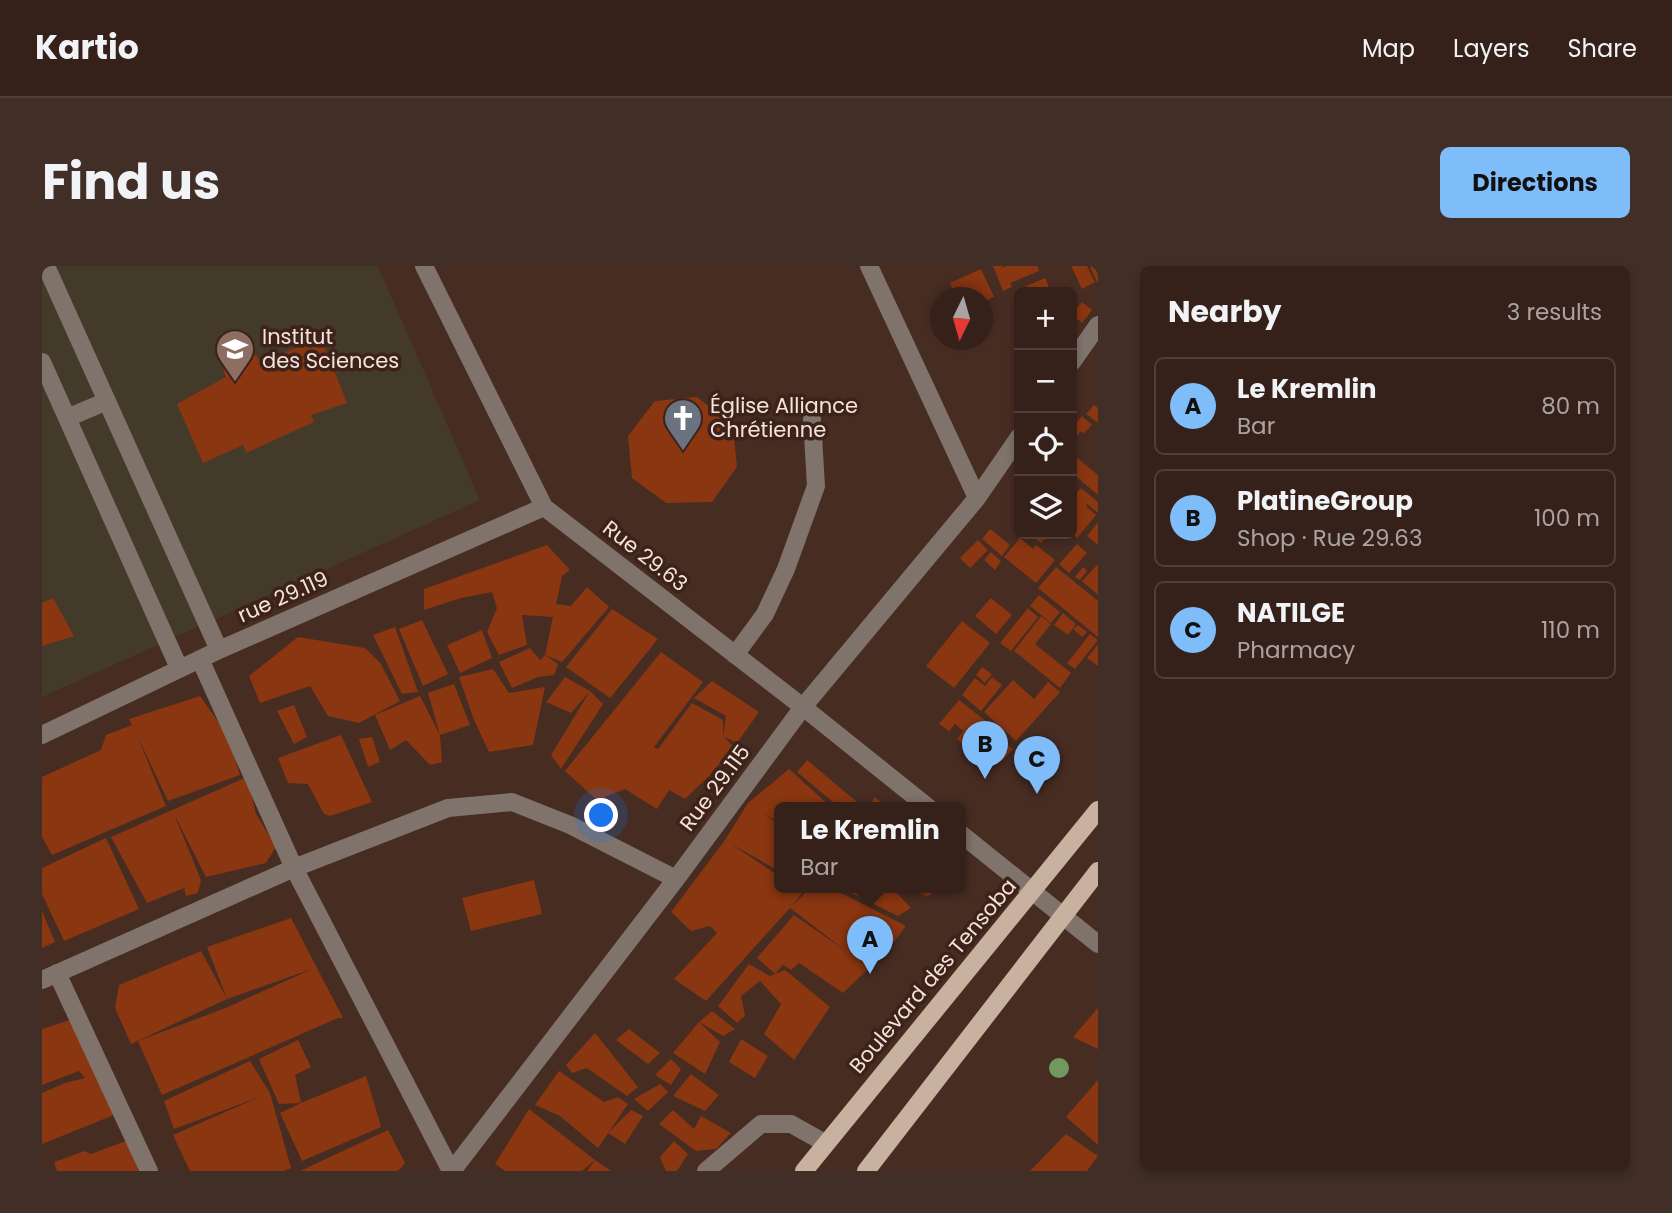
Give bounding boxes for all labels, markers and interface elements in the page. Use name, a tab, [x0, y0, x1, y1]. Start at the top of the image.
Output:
text: Kartio	[35, 24, 139, 71]
text: Map	[1362, 32, 1415, 65]
text: Layers	[1453, 32, 1529, 65]
text: Share	[1567, 32, 1637, 65]
button: Directions	[1440, 147, 1630, 218]
text: Find us	[42, 148, 220, 216]
north arrow	[930, 287, 993, 350]
map controls	[1014, 287, 1077, 539]
button: +	[1014, 287, 1077, 350]
text: Nearby	[1168, 290, 1282, 333]
text: 3 results	[1507, 296, 1602, 328]
place label: Institut des Sciences	[262, 322, 399, 375]
school or university icon: Institut des Sciences	[214, 328, 256, 383]
button: −	[1014, 350, 1077, 413]
text: Le Kremlin	[1237, 371, 1377, 407]
text: A	[1185, 390, 1201, 422]
text: 80 m	[1541, 390, 1600, 422]
place label: Église Alliance Chrétienne	[710, 391, 858, 444]
church icon: Église Alliance Chrétienne	[662, 397, 704, 452]
text: Bar	[1237, 410, 1275, 442]
button: locate	[1014, 413, 1077, 476]
button: layers	[1014, 476, 1077, 539]
text: PlatineGroup	[1237, 483, 1413, 519]
text: B	[1185, 502, 1201, 534]
text: 100 m	[1534, 502, 1600, 534]
street label: Rue 29.63	[597, 513, 694, 598]
text: Shop · Rue 29.63	[1237, 522, 1422, 554]
street label: rue 29.119	[233, 564, 333, 629]
text: NATILGE	[1237, 595, 1345, 631]
text: C	[1184, 614, 1202, 646]
text: 110 m	[1541, 614, 1600, 646]
text: Pharmacy	[1237, 634, 1355, 666]
pin: B	[962, 721, 1008, 779]
pin: C	[1014, 736, 1060, 794]
street label: Rue 29.115	[673, 739, 757, 837]
your location	[584, 798, 618, 832]
popup	[774, 802, 966, 893]
text: Le Kremlin	[800, 812, 940, 848]
text: Bar	[800, 851, 838, 883]
street label: Boulevard des Tensoba	[842, 872, 1023, 1079]
pin: A	[847, 916, 893, 974]

